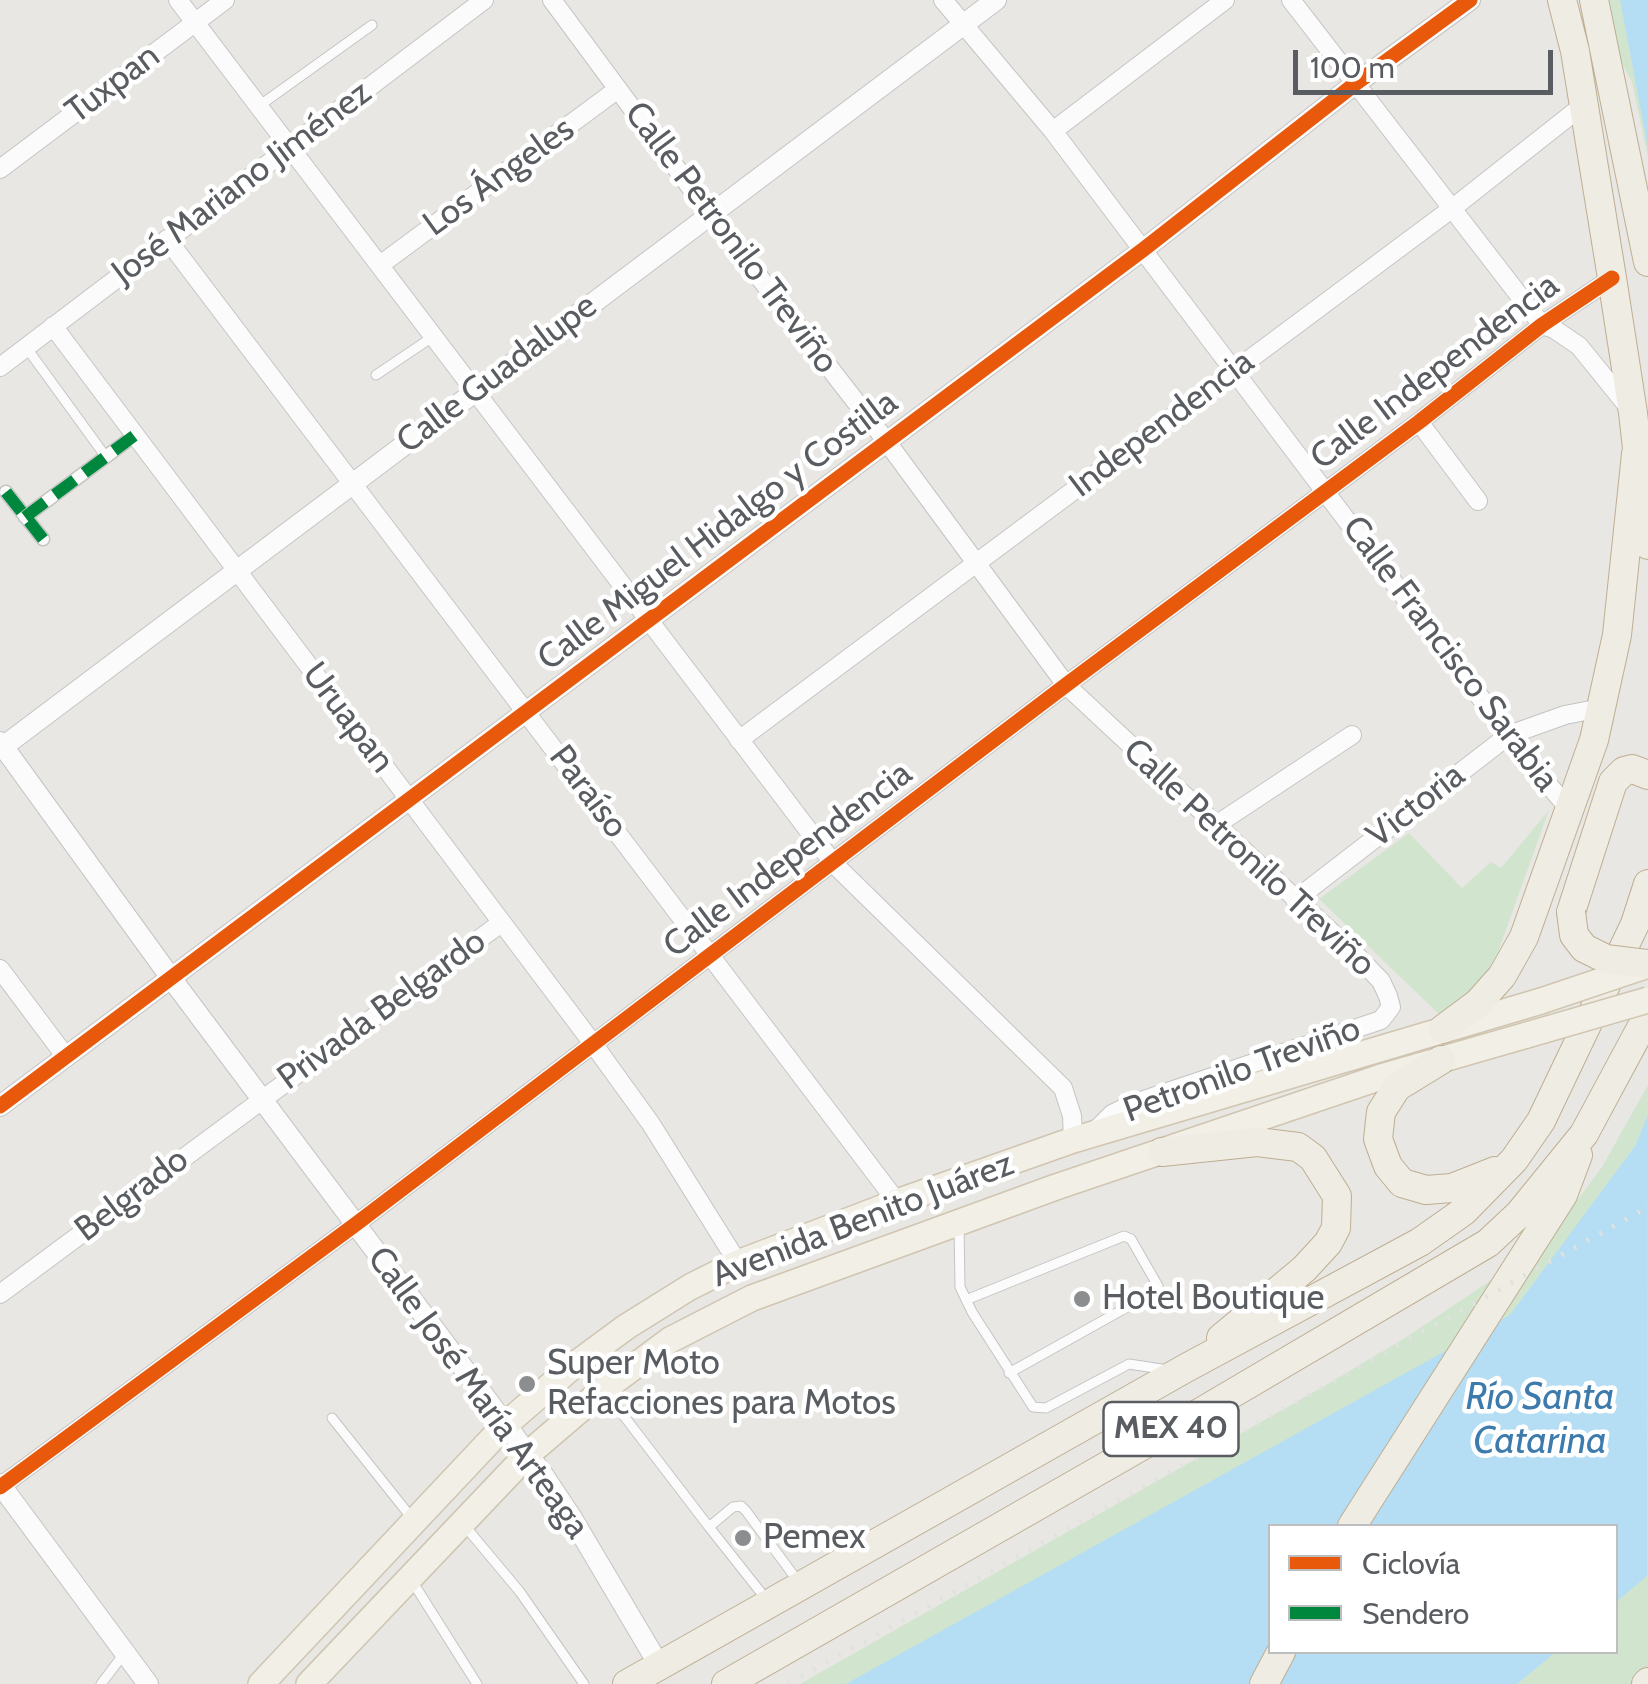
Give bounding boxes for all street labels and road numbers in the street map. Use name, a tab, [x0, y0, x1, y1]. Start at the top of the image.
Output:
street label: Tuxpan	[58, 35, 168, 133]
street label: José Mariano Jiménez	[104, 72, 380, 294]
street label: Calle Petronilo Treviño	[615, 94, 847, 382]
street label: Los Ángeles	[416, 108, 582, 246]
street label: Calle Independencia	[1303, 265, 1567, 479]
street label: Calle Guadalupe	[389, 285, 605, 463]
street label: Independencia	[1062, 341, 1262, 507]
street label: Calle Miguel Hidalgo y Costilla	[530, 382, 906, 680]
street label: Calle Francisco Sarabia	[1333, 508, 1567, 800]
street label: Uruapan	[293, 655, 403, 781]
street label: Calle Petronilo Treviño	[1114, 730, 1384, 986]
street label: Paraíso	[540, 737, 636, 847]
street label: Calle Independencia	[656, 753, 920, 967]
street label: Victoria	[1359, 755, 1473, 857]
street label: Privada Belgardo	[270, 921, 494, 1099]
street label: Petronilo Treviño	[1118, 1008, 1366, 1132]
street label: Belgrado	[67, 1139, 197, 1251]
street label: Avenida Benito Juárez	[706, 1143, 1020, 1297]
street label: Calle José María Arteaga	[358, 1239, 598, 1547]
road number: MEX 40	[1104, 1402, 1238, 1456]

